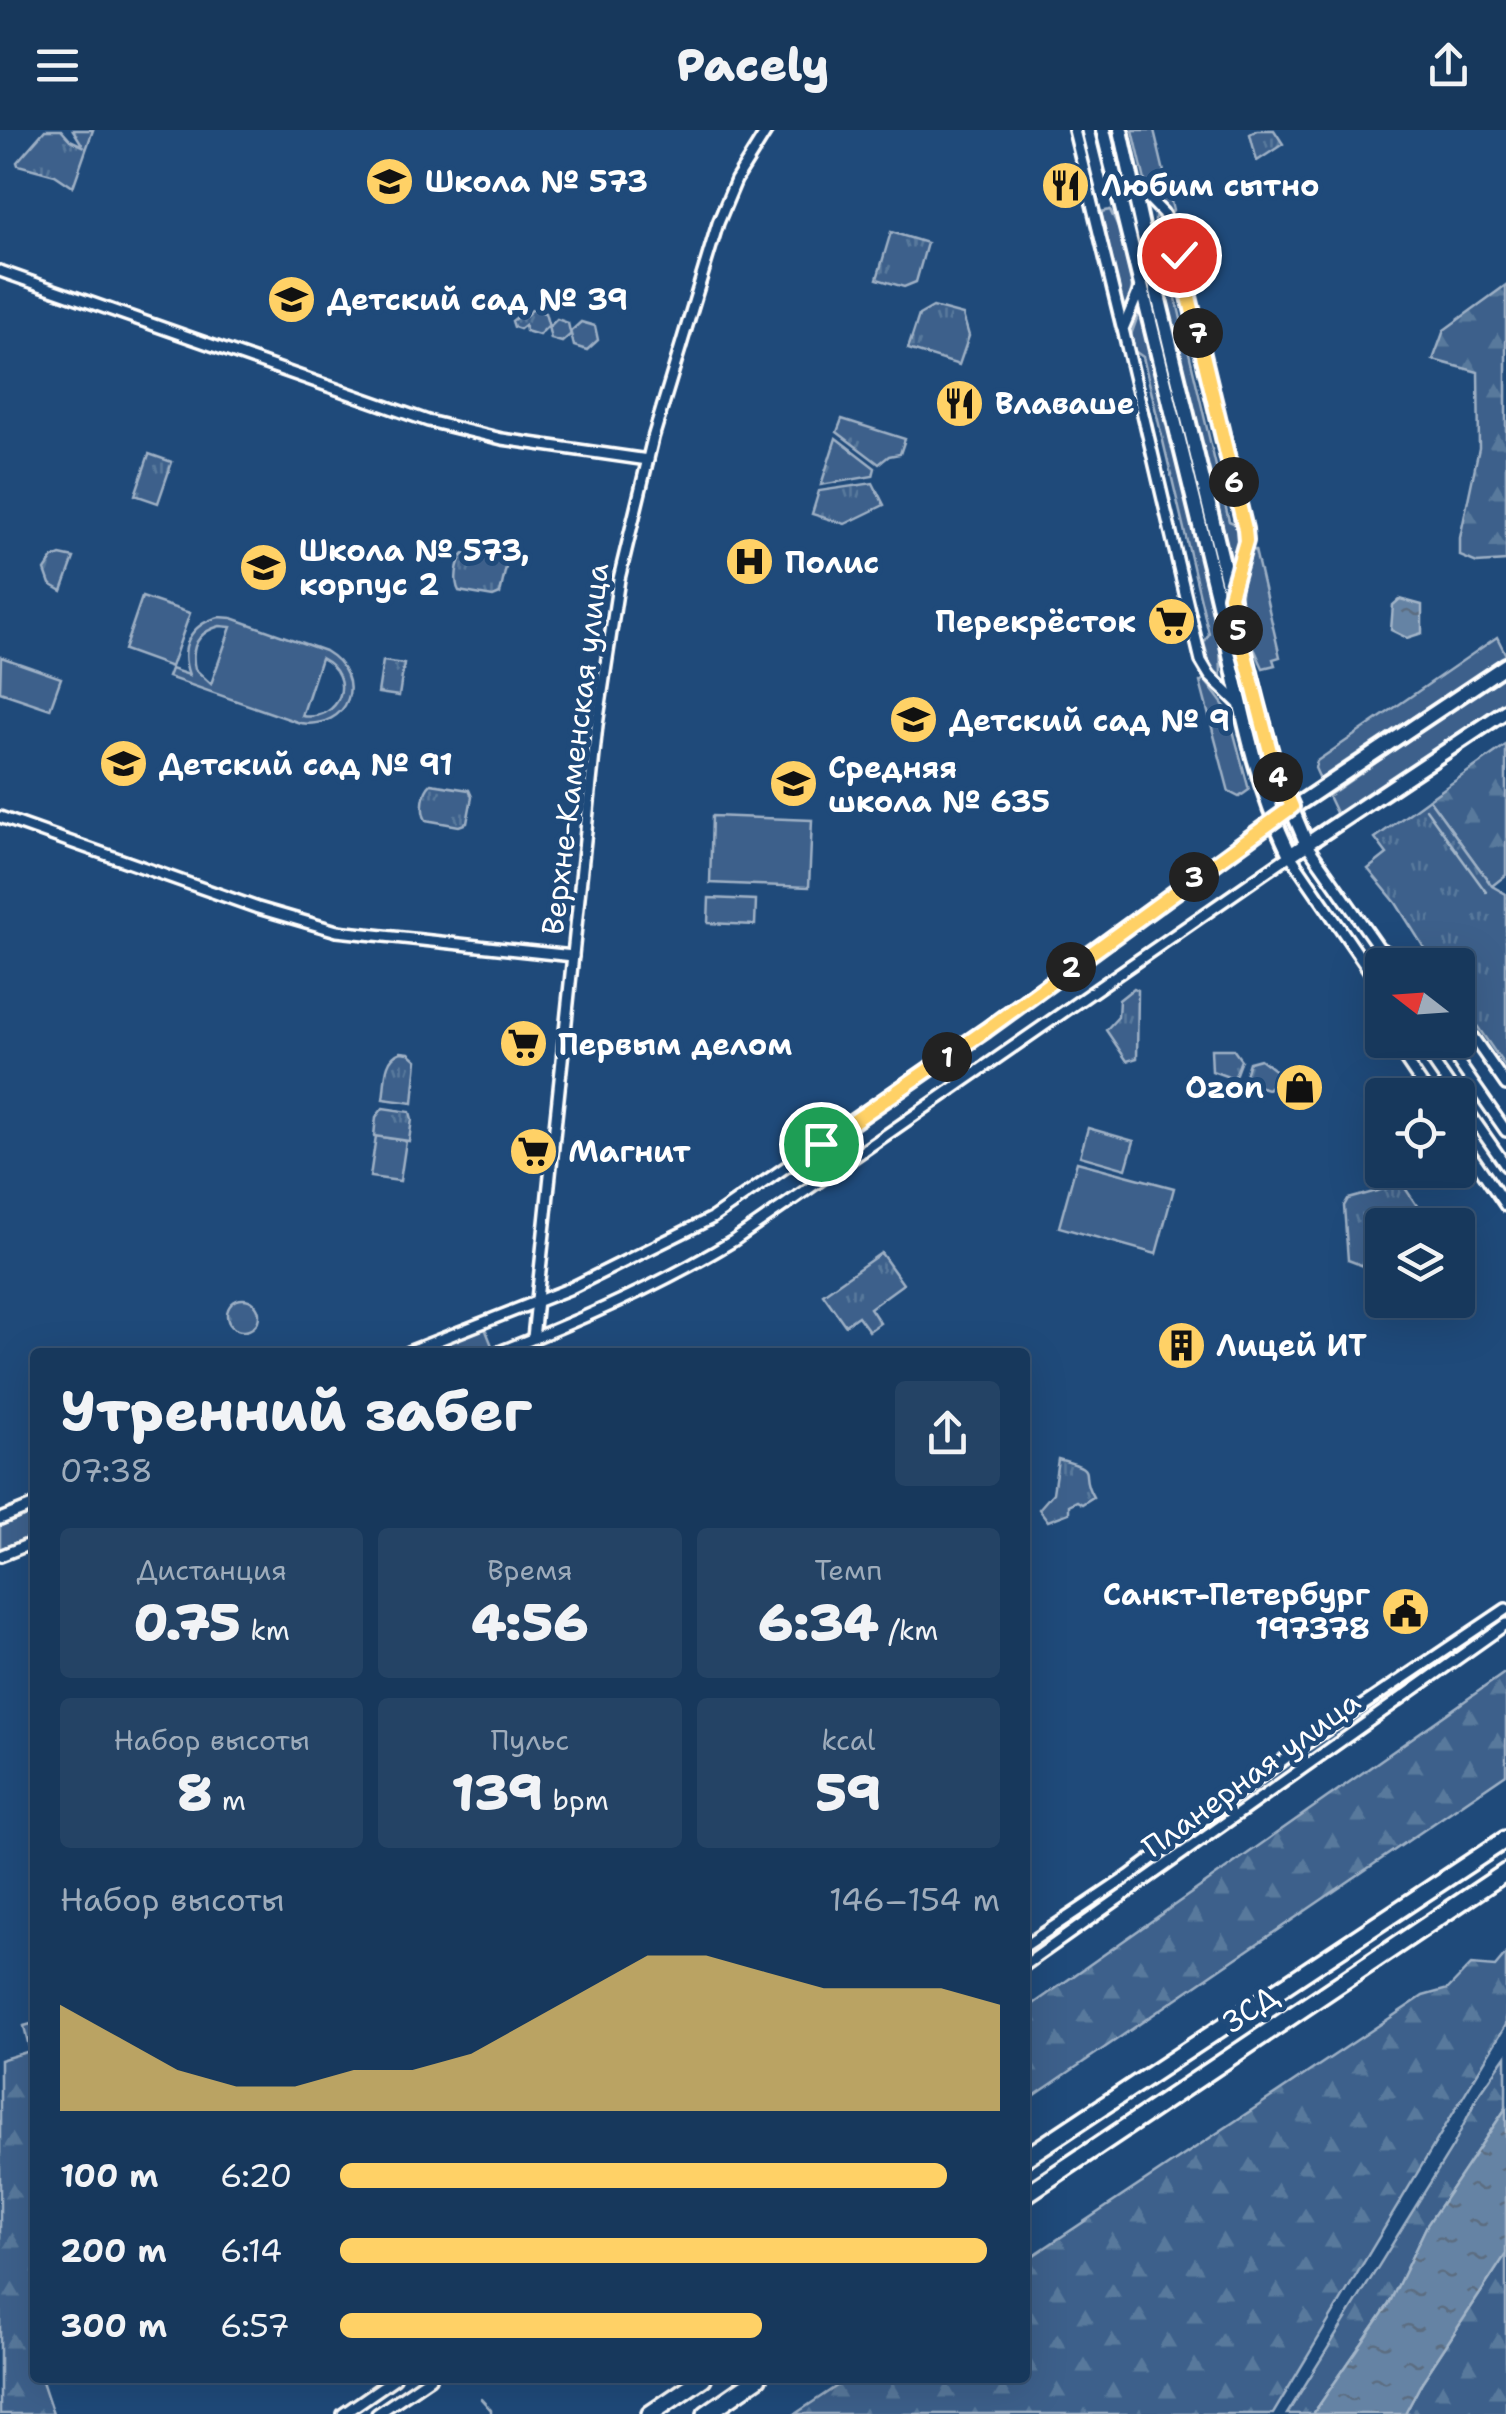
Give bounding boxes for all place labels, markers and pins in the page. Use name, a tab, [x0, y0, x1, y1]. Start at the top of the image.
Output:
school or university icon: Школа № 573	[364, 155, 416, 207]
restaurant icon: Любим сытно	[1040, 159, 1092, 211]
place label: Школа № 573	[425, 161, 648, 202]
place label: Любим сытно	[1101, 165, 1320, 206]
pin	[1137, 213, 1222, 298]
school or university icon: Детский сад № 39	[266, 273, 318, 325]
place label: Детский сад № 39	[327, 279, 628, 320]
pin: 7	[1173, 308, 1223, 358]
restaurant icon: Влаваше	[934, 377, 986, 429]
place label: Влаваше	[995, 383, 1135, 424]
pin: 6	[1209, 457, 1259, 507]
place label: Школа № 573, корпус 2	[299, 530, 530, 605]
hospital icon: Полис	[724, 536, 776, 588]
school or university icon: Школа № 573, корпус 2	[238, 541, 290, 593]
place label: Полис	[785, 542, 879, 583]
supermarket icon: Перекрёсток	[1145, 595, 1197, 647]
place label: Перекрёсток	[935, 601, 1136, 642]
pin: 5	[1213, 605, 1263, 655]
school or university icon: Детский сад № 9	[888, 694, 940, 746]
place label: Детский сад № 9	[949, 700, 1230, 741]
school or university icon: Детский сад № 91	[98, 738, 150, 790]
place label: Детский сад № 91	[159, 744, 453, 785]
place label: Средняя школа № 635	[828, 747, 1050, 822]
pin: 4	[1253, 752, 1303, 802]
school or university icon: Средняя школа № 635	[767, 758, 819, 810]
pin: 3	[1169, 852, 1219, 902]
pin: 2	[1046, 942, 1096, 992]
supermarket icon: Первым делом	[497, 1018, 549, 1070]
place label: Первым делом	[558, 1024, 792, 1065]
pin: 1	[922, 1032, 972, 1082]
shop icon: Ozon	[1273, 1061, 1325, 1113]
place label: Ozon	[1185, 1067, 1264, 1108]
pin	[779, 1102, 864, 1187]
supermarket icon: Магнит	[507, 1125, 559, 1177]
place label: Магнит	[568, 1131, 691, 1172]
building icon: Лицей ИТ	[1155, 1319, 1207, 1371]
place label: Лицей ИТ	[1216, 1325, 1367, 1366]
place label: Санкт-Петербург 197378	[1103, 1574, 1371, 1649]
public building icon: Санкт-Петербург 197378	[1379, 1585, 1431, 1637]

